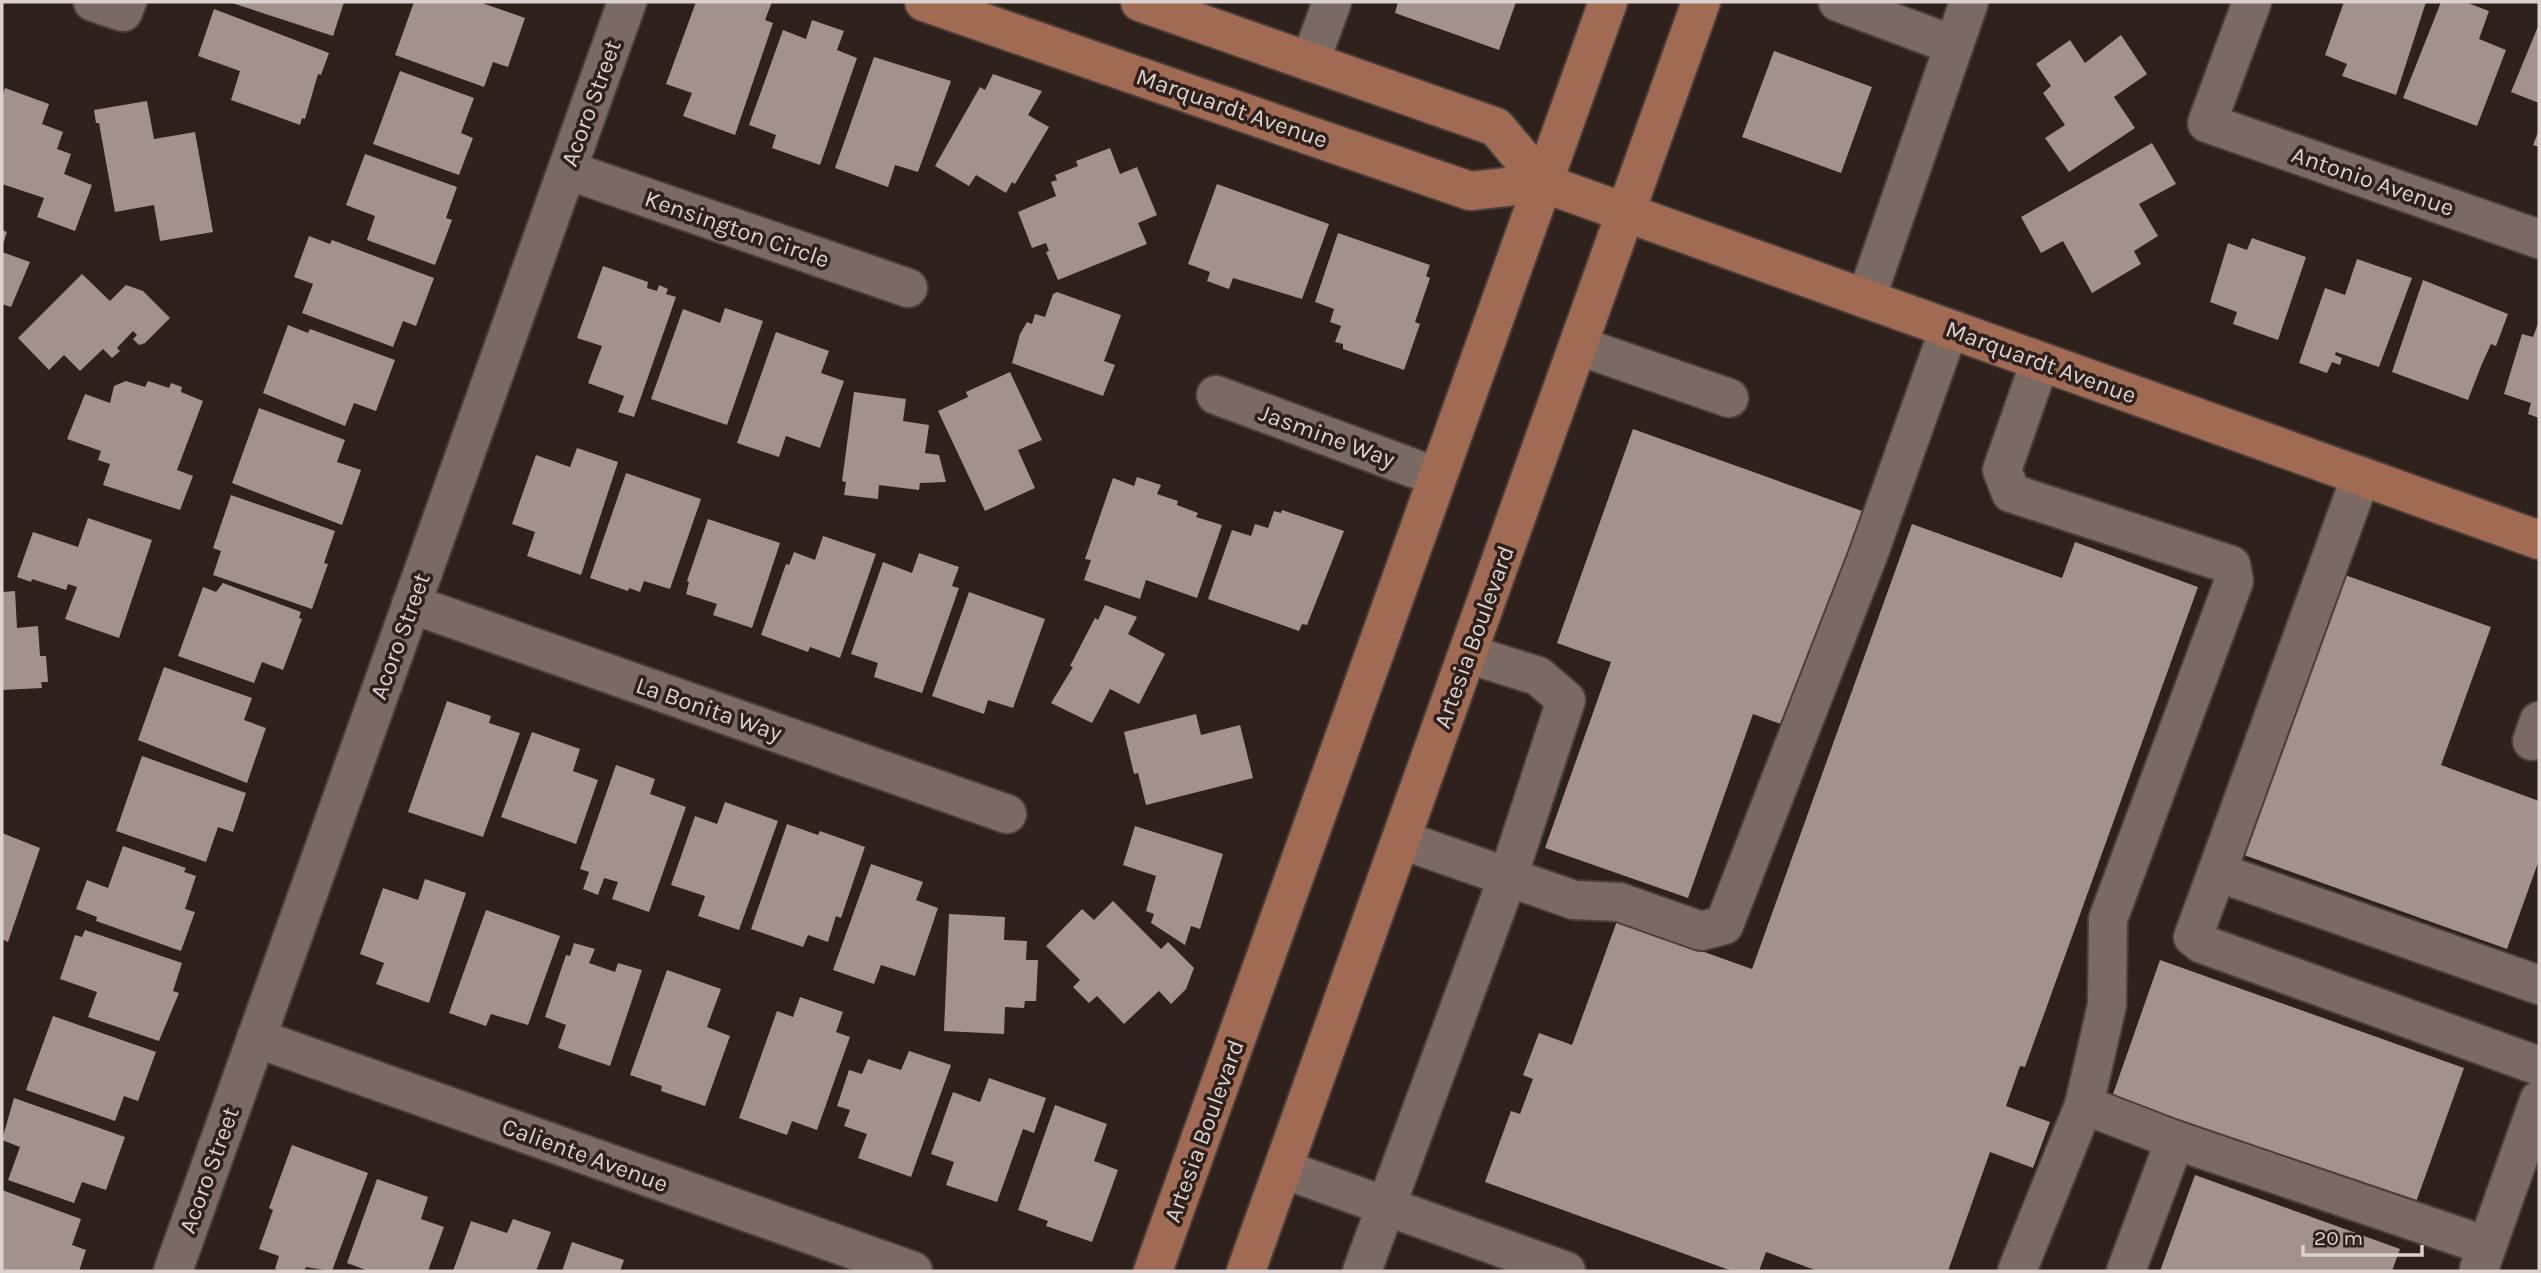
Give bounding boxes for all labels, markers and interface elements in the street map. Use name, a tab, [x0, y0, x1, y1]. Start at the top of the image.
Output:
street label: Acoro Street	[555, 36, 627, 170]
street label: Marquardt Avenue	[1133, 62, 1331, 154]
street label: Antonio Avenue	[2288, 140, 2458, 222]
street label: Kensington Circle	[641, 184, 833, 274]
street label: Marquardt Avenue	[1942, 315, 2140, 409]
street label: Jasmine Way	[1255, 398, 1399, 474]
street label: Artesia Boulevard	[1428, 542, 1520, 732]
street label: Acoro Street	[364, 569, 436, 703]
street label: La Bonita Way	[632, 671, 786, 747]
street label: Artesia Boulevard	[1158, 1036, 1250, 1226]
street label: Acoro Street	[173, 1103, 245, 1237]
street label: Caliente Avenue	[498, 1112, 672, 1198]
scale bar	[2303, 1214, 2422, 1258]
text: 20 m	[2314, 1226, 2363, 1250]

